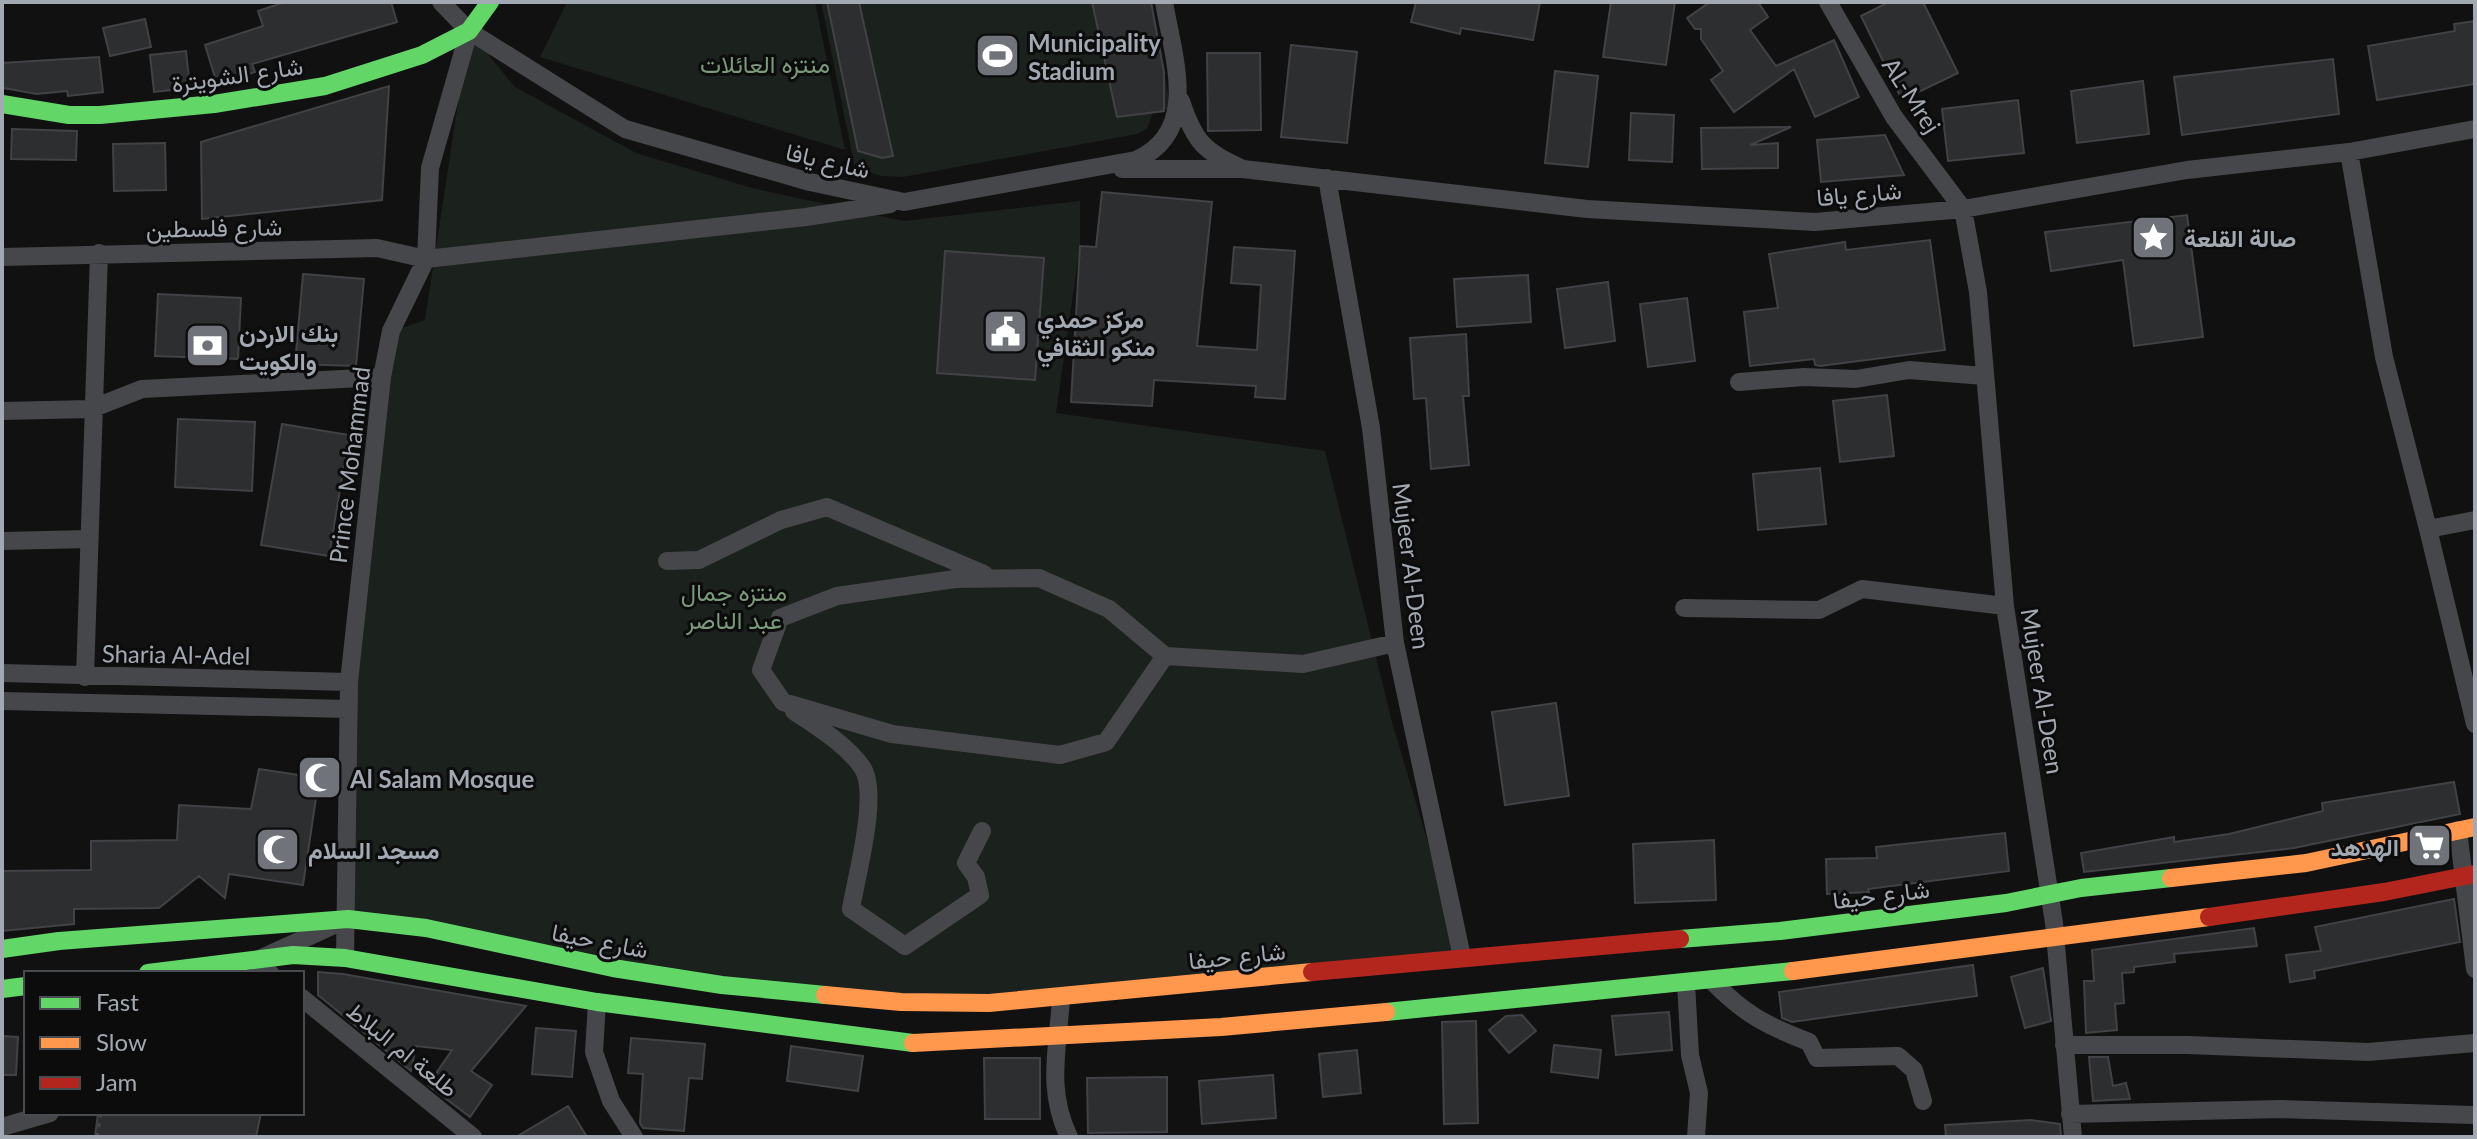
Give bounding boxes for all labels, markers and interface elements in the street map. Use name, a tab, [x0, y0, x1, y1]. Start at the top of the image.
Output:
place label: Municipality Stadium	[1028, 28, 1161, 85]
sports icon: Municipality Stadium	[973, 32, 1021, 80]
park label: منتزه العائلات	[700, 49, 830, 80]
street label: شارع الشويترة	[169, 50, 305, 101]
street label: AL-Mrej	[1877, 52, 1947, 138]
street label: شارع يافا	[782, 136, 873, 187]
street label: شارع يافا	[1815, 175, 1903, 214]
street label: شارع فلسطين	[146, 211, 282, 246]
place icon: صالة القلعة	[2129, 213, 2177, 261]
place label: صالة القلعة	[2184, 223, 2296, 252]
place label: مركز حمدي منكو الثقافي	[1037, 304, 1155, 368]
public building icon: مركز حمدي منكو الثقافي	[982, 308, 1030, 356]
place label: بنك الاردن والكويت	[239, 318, 338, 377]
bank icon: بنك الاردن والكويت	[184, 322, 232, 370]
street label: Prince Mohammad	[323, 365, 375, 565]
street label: Mujeer Al-Deen	[1387, 481, 1437, 651]
park label: منتزه جمال عبد الناصر	[681, 577, 787, 636]
street label: Mujeer Al-Deen	[2016, 606, 2070, 776]
street label: Sharia Al-Adel	[102, 638, 250, 670]
mosque icon: Al Salam Mosque	[295, 754, 343, 802]
place label: Al Salam Mosque	[349, 764, 535, 793]
supermarket icon: الهدهد	[2406, 822, 2454, 870]
mosque icon: مسجد السلام	[253, 825, 301, 873]
place label: الهدهد	[2331, 832, 2399, 863]
place label: مسجد السلام	[308, 835, 440, 867]
street label: شارع حيفا	[1831, 874, 1931, 917]
street label: شارع حيفا	[549, 916, 651, 966]
street label: شارع حيفا	[1187, 935, 1287, 977]
legend	[24, 971, 304, 1115]
text: Fast	[96, 987, 139, 1016]
street label: طلعة ام البلاط	[340, 995, 464, 1105]
text: Slow	[96, 1027, 147, 1056]
text: Jam	[96, 1067, 137, 1096]

